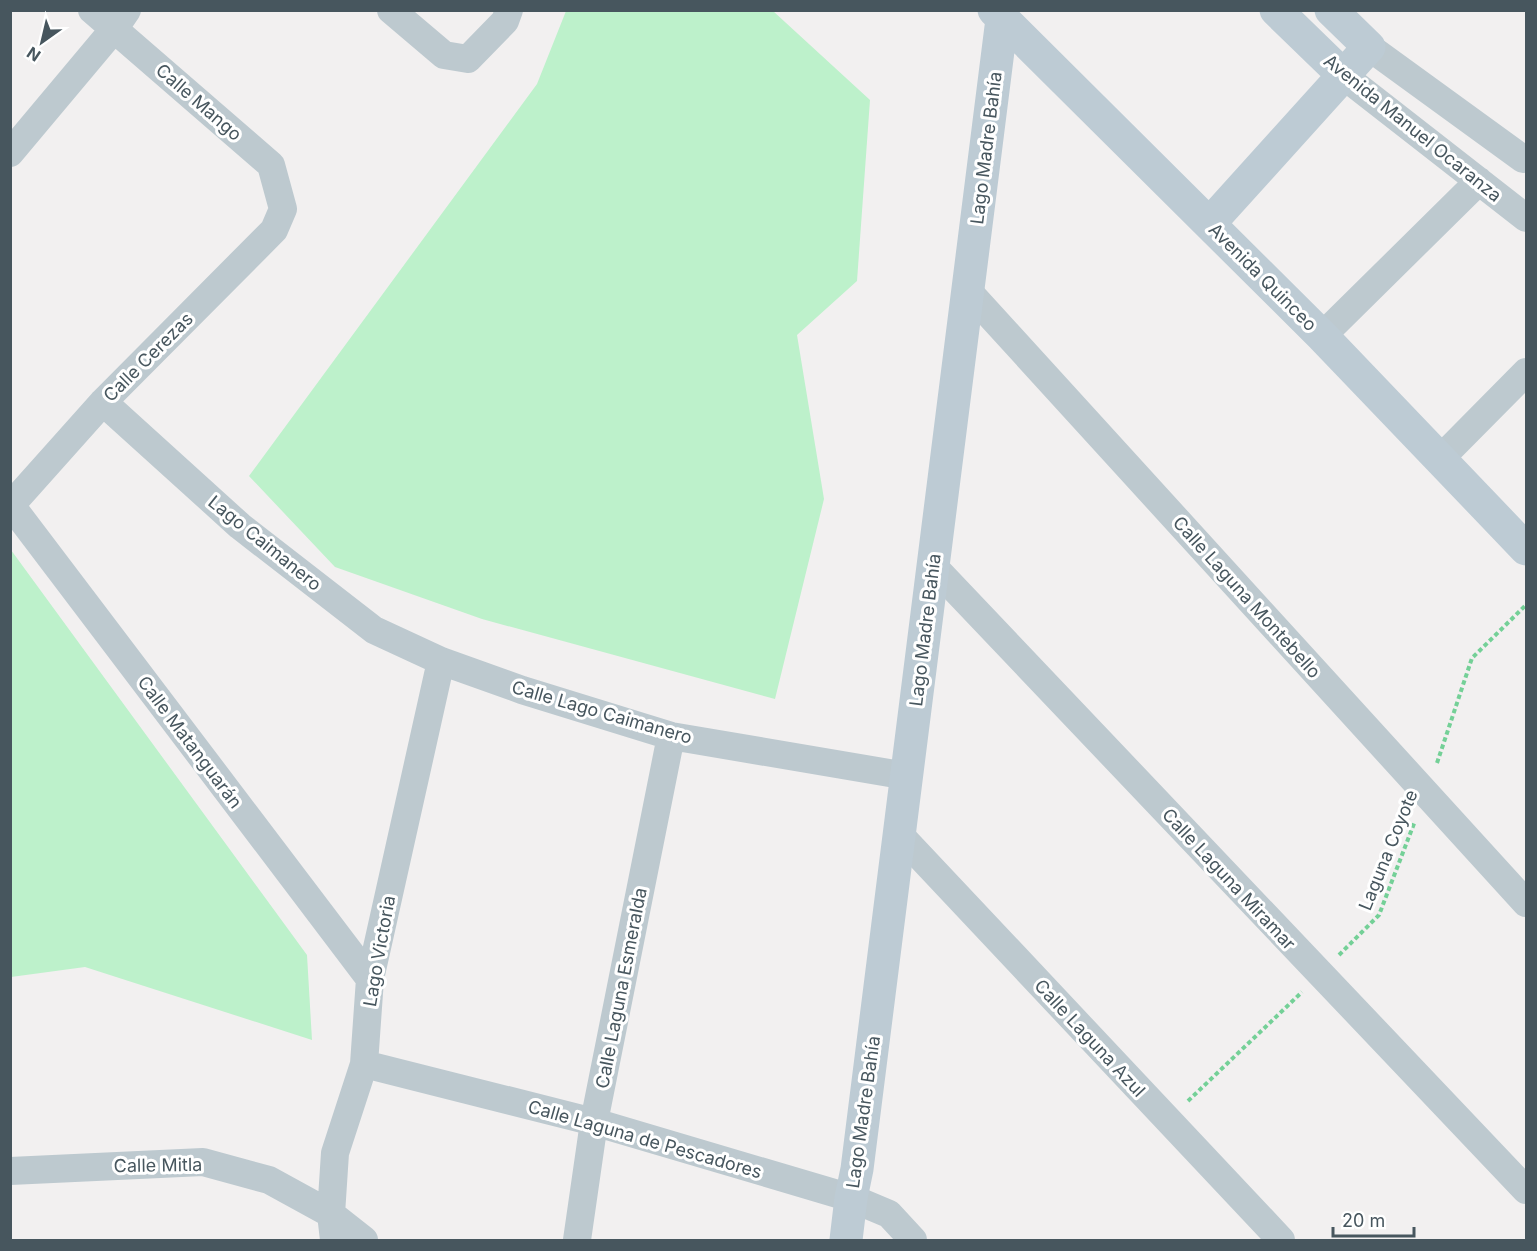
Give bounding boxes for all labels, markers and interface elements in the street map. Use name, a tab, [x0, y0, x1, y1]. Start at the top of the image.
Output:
north arrow	[12, 12, 72, 72]
text: N	[23, 43, 44, 66]
street label: Avenida Manuel Ocaranza	[1320, 50, 1506, 206]
street label: Calle Mango	[152, 59, 246, 145]
street label: Lago Madre Bahía	[966, 70, 1006, 226]
street label: Avenida Quinceo	[1205, 219, 1321, 335]
street label: Calle Cerezas	[99, 308, 197, 406]
street label: Lago Caimanero	[204, 491, 326, 595]
street label: Calle Laguna Montebello	[1169, 512, 1325, 682]
street label: Lago Madre Bahía	[905, 552, 945, 708]
street label: Calle Matanguarán	[133, 672, 247, 812]
street label: Calle Lago Caimanero	[509, 676, 695, 748]
street label: Laguna Coyote	[1354, 787, 1422, 913]
street label: Calle Laguna Miramar	[1158, 804, 1300, 954]
street label: Calle Laguna Esmeralda	[591, 886, 651, 1090]
street label: Lago Victoria	[359, 894, 399, 1008]
street label: Calle Laguna Azul	[1030, 975, 1150, 1101]
street label: Lago Madre Bahía	[842, 1034, 884, 1190]
street label: Calle Laguna de Pescadores	[526, 1096, 764, 1182]
street label: Calle Mitla	[114, 1154, 202, 1176]
scale bar	[1333, 1200, 1414, 1238]
text: 20 m	[1342, 1210, 1385, 1231]

